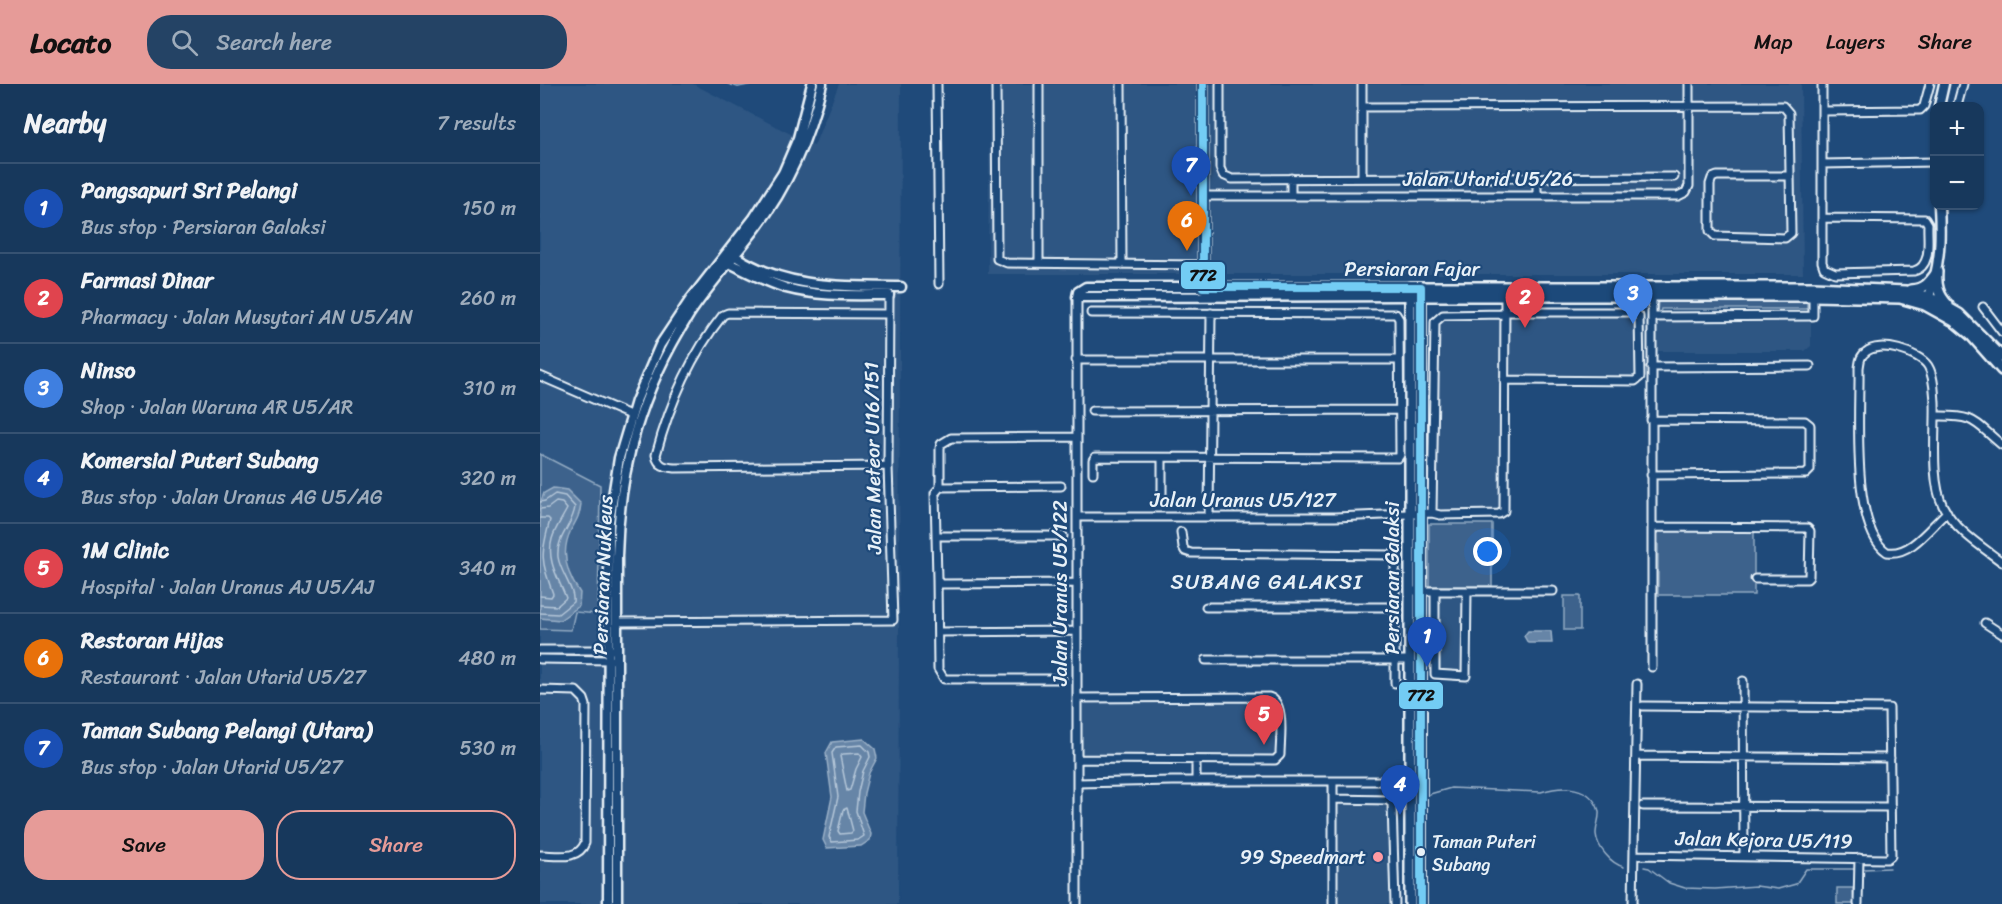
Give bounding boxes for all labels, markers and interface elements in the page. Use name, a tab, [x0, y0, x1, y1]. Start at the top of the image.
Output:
search box	[147, 15, 567, 69]
text: Locato	[30, 18, 111, 67]
text: Search here	[216, 23, 332, 62]
text: Map	[1754, 23, 1793, 61]
text: Layers	[1826, 23, 1885, 61]
text: Share	[1918, 23, 1972, 61]
icon: search	[168, 26, 201, 59]
text: Nearby	[24, 100, 106, 146]
map controls	[1930, 102, 1984, 210]
button: +	[1930, 102, 1984, 156]
text: 7 results	[437, 106, 516, 141]
pin: 7	[1172, 147, 1210, 196]
button: −	[1930, 156, 1984, 210]
street label: Jalan Utarid U5/26	[1402, 162, 1573, 197]
text: Pangsapuri Sri Pelangi	[81, 171, 297, 210]
text: 1	[39, 191, 48, 226]
text: 150 m	[462, 191, 516, 226]
pin: 6	[1168, 202, 1206, 251]
text: Bus stop · Persiaran Galaksi	[81, 210, 326, 245]
street label: Persiaran Fajar	[1344, 252, 1480, 287]
text: Farmasi Dinar	[81, 261, 213, 300]
line badge: 772	[1180, 261, 1226, 290]
text: 772	[1189, 261, 1218, 290]
pin: 3	[1614, 274, 1652, 324]
pin: 2	[1506, 278, 1544, 328]
text: 2	[38, 281, 49, 316]
text: 260 m	[460, 281, 516, 316]
text: Pharmacy · Jalan Musytari AN U5/AN	[81, 300, 413, 335]
text: Ninso	[81, 351, 135, 390]
street label: Jalan Meteor U16/151	[854, 362, 892, 555]
text: 3	[38, 371, 49, 406]
text: 310 m	[463, 371, 516, 406]
text: Shop · Jalan Waruna AR U5/AR	[81, 390, 353, 425]
text: Komersial Puteri Subang	[81, 441, 319, 480]
text: 4	[37, 461, 50, 496]
text: 320 m	[460, 461, 516, 496]
text: Bus stop · Jalan Uranus AG U5/AG	[81, 480, 383, 515]
street label: Jalan Uranus U5/127	[1149, 483, 1337, 518]
street label: Persiaran Nukleus	[583, 494, 623, 656]
street label: Jalan Uranus U5/122	[1043, 500, 1078, 687]
street label: Persiaran Galaksi	[1375, 500, 1410, 655]
text: 1M Clinic	[81, 531, 169, 570]
your location	[1473, 537, 1502, 566]
text: 5	[37, 551, 50, 586]
text: 340 m	[459, 551, 516, 586]
district label: SUBANG GALAKSI	[1171, 563, 1364, 601]
text: Hospital · Jalan Uranus AJ U5/AJ	[81, 570, 374, 605]
pin: 1	[1408, 618, 1446, 667]
text: Restoran Hijas	[81, 621, 223, 660]
text: 6	[38, 641, 49, 676]
text: 480 m	[458, 641, 516, 676]
text: Restaurant · Jalan Utarid U5/27	[81, 660, 366, 695]
line badge: 772	[1398, 681, 1444, 710]
text: 772	[1407, 681, 1436, 710]
pin: 5	[1244, 696, 1284, 745]
text: Taman Subang Pelangi (Utara)	[81, 711, 372, 750]
text: 7	[38, 731, 49, 766]
text: 530 m	[460, 731, 516, 766]
text: Bus stop · Jalan Utarid U5/27	[81, 750, 343, 785]
pin: 4	[1380, 766, 1420, 815]
button: Save	[24, 810, 264, 880]
button: Share	[276, 810, 516, 880]
street label: Jalan Kejora U5/119	[1674, 821, 1853, 859]
place label: Taman Puteri Subang	[1432, 826, 1537, 881]
place label: 99 Speedmart	[1240, 840, 1366, 875]
marker: Taman Puteri Subang	[1415, 846, 1427, 858]
marker: 99 Speedmart	[1371, 850, 1385, 864]

